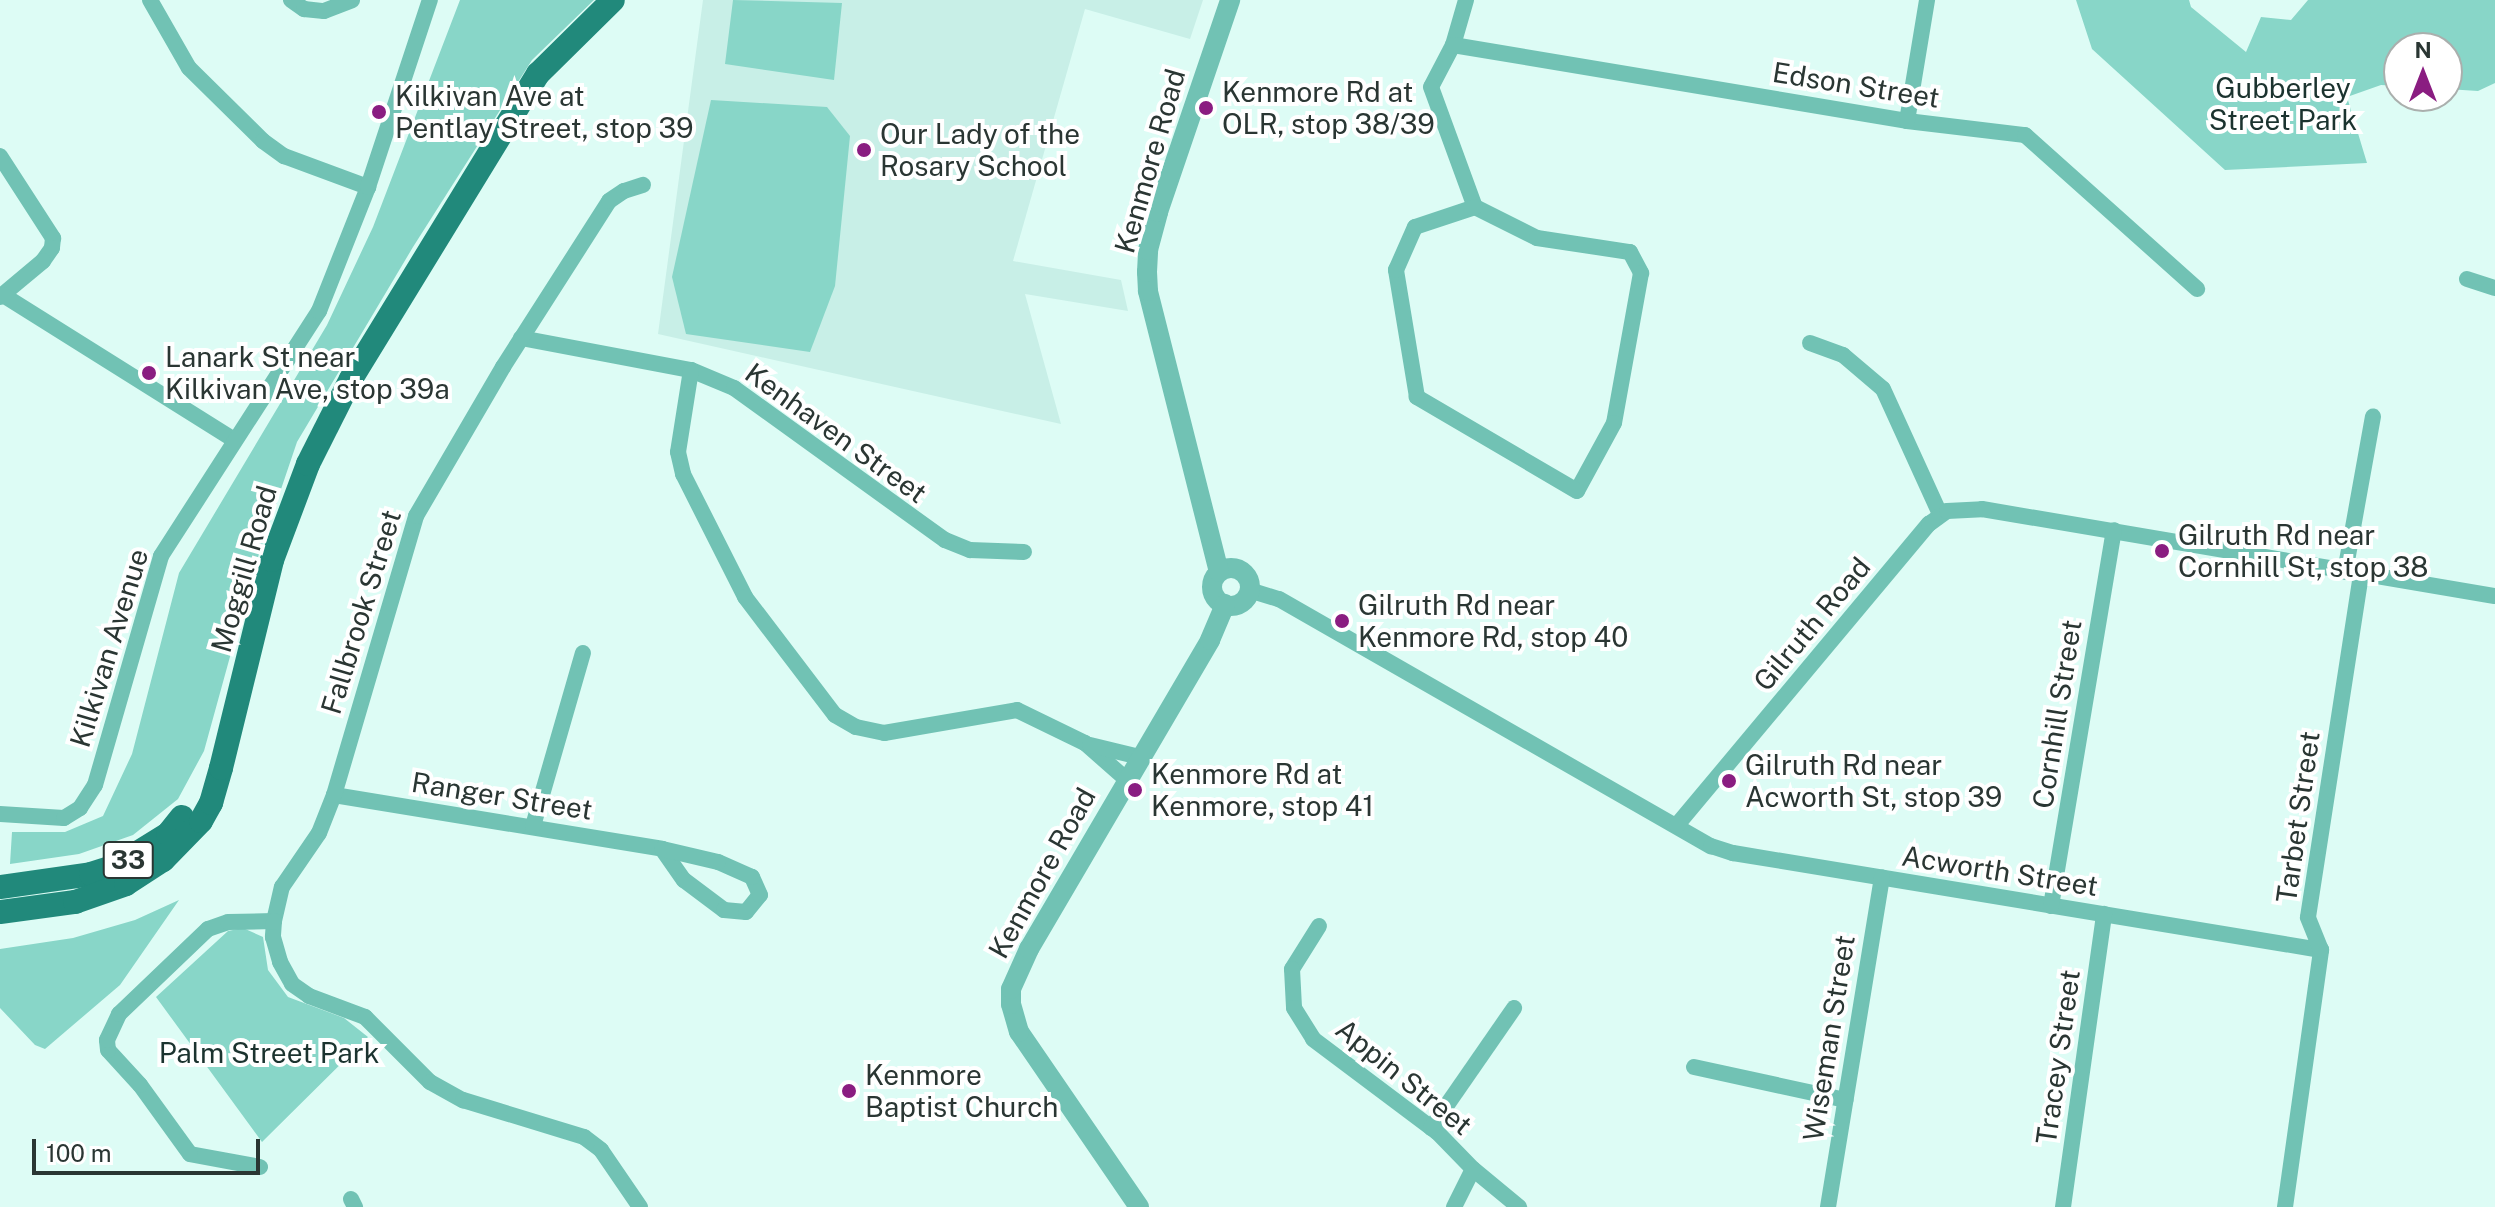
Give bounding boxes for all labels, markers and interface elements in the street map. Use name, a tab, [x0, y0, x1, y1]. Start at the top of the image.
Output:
north arrow	[2383, 32, 2463, 112]
text: N	[2414, 37, 2432, 63]
street label: Edson Street	[1770, 55, 1942, 115]
street label: Kenmore Road	[1108, 65, 1192, 257]
park label: Gubberley Street Park	[2209, 71, 2357, 137]
place label: Kenmore Rd at OLR, stop 38/39	[1222, 75, 1435, 141]
place label: Kilkivan Ave at Pentlay Street, stop 39	[395, 79, 694, 145]
marker: Kenmore Rd at OLR, stop 38/39	[1197, 99, 1215, 117]
marker: Kilkivan Ave at Pentlay Street, stop 39	[370, 103, 388, 121]
place label: Our Lady of the Rosary School	[880, 117, 1080, 183]
marker: Our Lady of the Rosary School	[855, 141, 873, 159]
place label: Lanark St near Kilkivan Ave, stop 39a	[165, 340, 450, 406]
street label: Kenhaven Street	[739, 356, 933, 510]
marker: Lanark St near Kilkivan Ave, stop 39a	[140, 364, 158, 382]
street label: Moggill Road	[204, 482, 284, 656]
street label: Fallbrook Street	[314, 506, 408, 718]
place label: Gilruth Rd near Cornhill St, stop 38	[2178, 518, 2429, 584]
marker: Gilruth Rd near Cornhill St, stop 38	[2153, 542, 2171, 560]
street label: Kilkivan Avenue	[63, 545, 155, 751]
street label: Gilruth Road	[1747, 551, 1877, 697]
place label: Gilruth Rd near Kenmore Rd, stop 40	[1358, 588, 1629, 654]
marker: Gilruth Rd near Kenmore Rd, stop 40	[1333, 612, 1351, 630]
street label: Cornhill Street	[2026, 617, 2088, 811]
street label: Tarbet Street	[2269, 729, 2327, 905]
place label: Gilruth Rd near Acworth St, stop 39	[1745, 748, 2003, 814]
place label: Kenmore Rd at Kenmore, stop 41	[1151, 757, 1374, 823]
street label: Ranger Street	[409, 765, 595, 827]
marker: Gilruth Rd near Acworth St, stop 39	[1720, 772, 1738, 790]
marker: Kenmore Rd at Kenmore, stop 41	[1126, 781, 1144, 799]
street label: Kenmore Road	[981, 782, 1103, 964]
road number: 33	[102, 838, 154, 882]
street label: Acworth Street	[1900, 839, 2100, 903]
street label: Wiseman Street	[1796, 933, 1862, 1143]
street label: Tracey Street	[2029, 968, 2087, 1146]
street label: Appin Street	[1329, 1012, 1479, 1142]
park label: Palm Street Park	[159, 1036, 379, 1070]
place label: Kenmore Baptist Church	[865, 1058, 1058, 1124]
marker: Kenmore Baptist Church	[840, 1082, 858, 1100]
scale bar	[36, 1123, 264, 1173]
text: 100 m	[46, 1139, 112, 1167]

